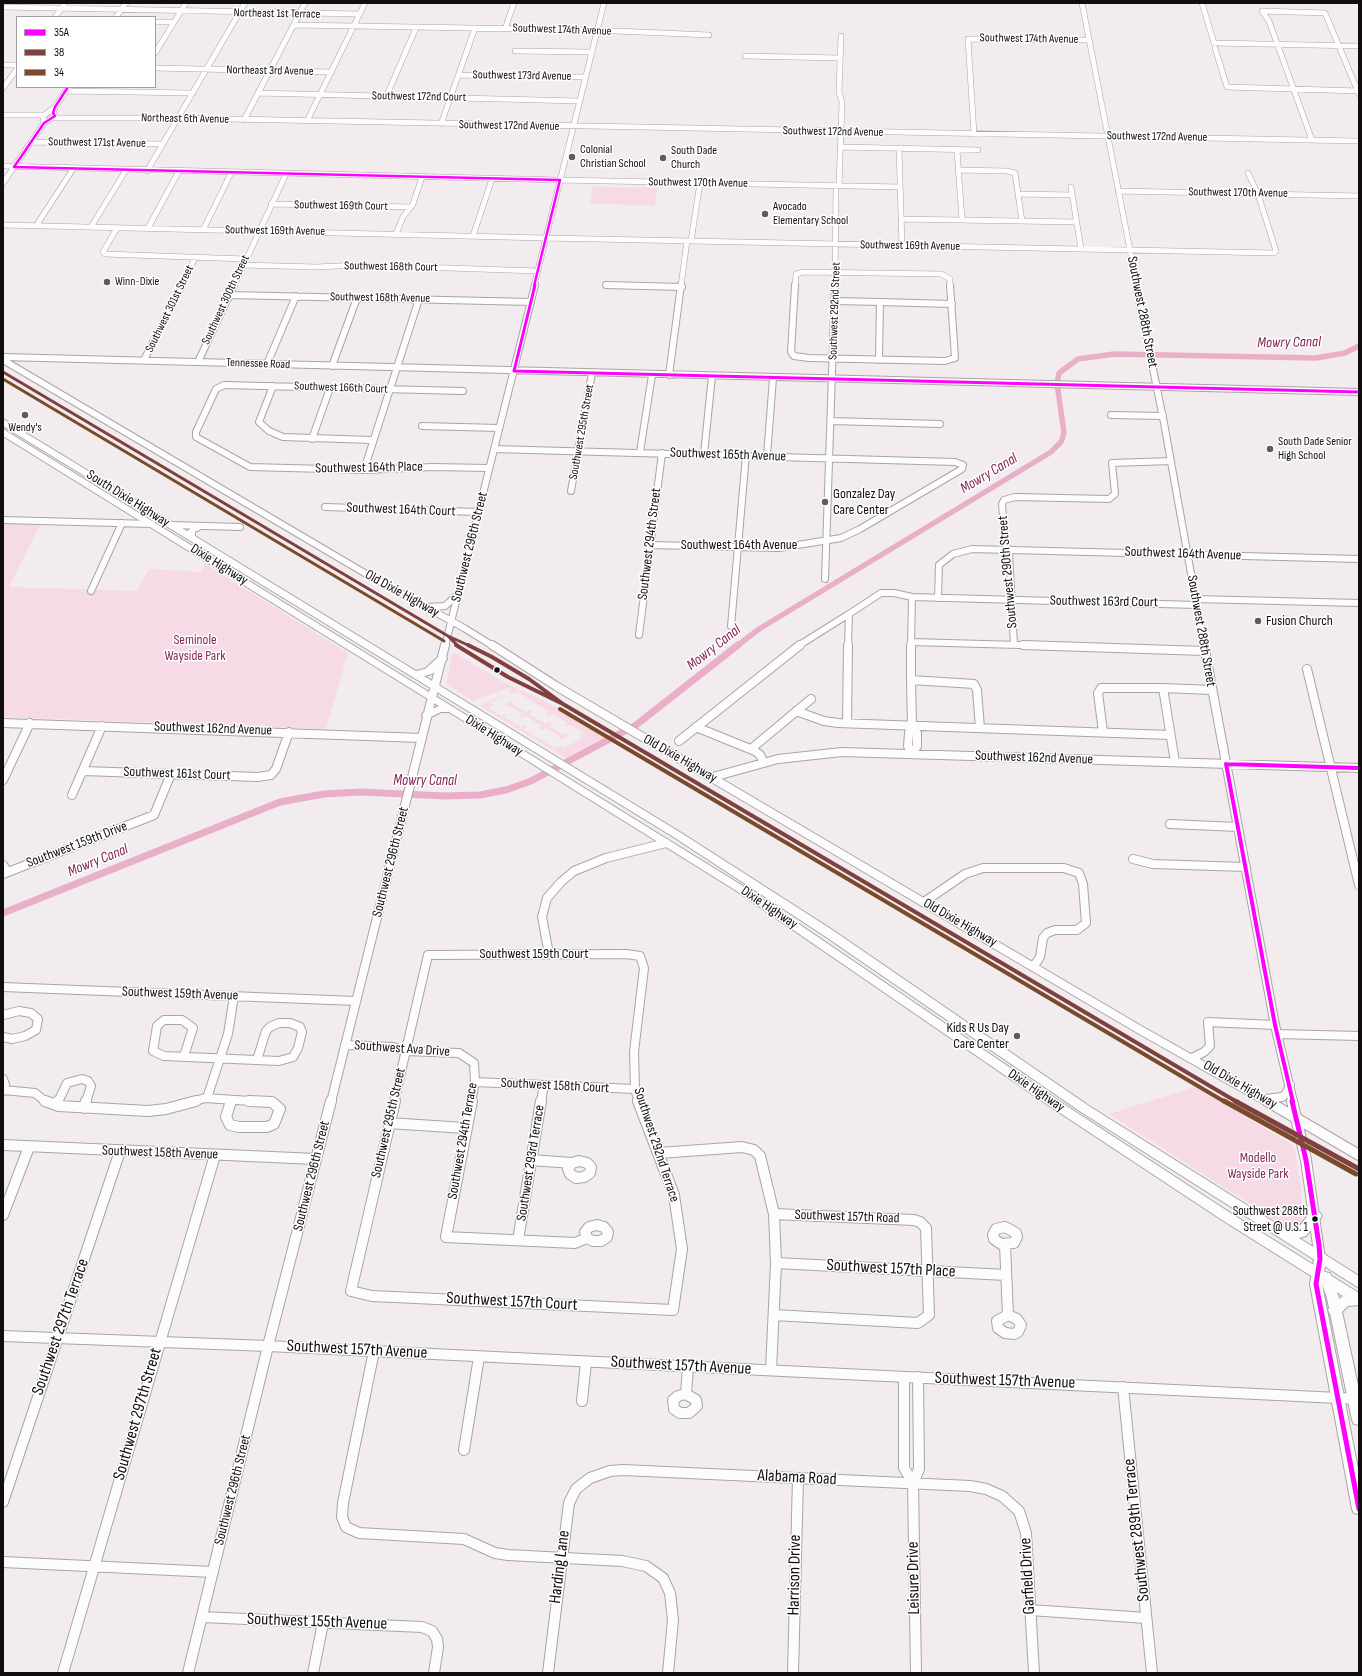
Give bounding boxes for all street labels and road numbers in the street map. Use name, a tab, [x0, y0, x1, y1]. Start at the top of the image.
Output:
street label: Northeast 1st Terrace	[234, 6, 320, 22]
street label: Southwest 174th Avenue	[512, 21, 612, 39]
street label: Southwest 174th Avenue	[980, 31, 1078, 47]
street label: Northeast 3rd Avenue	[226, 63, 314, 79]
street label: Southwest 173rd Avenue	[472, 68, 572, 84]
street label: Southwest 172nd Court	[372, 89, 466, 105]
street label: Northeast 6th Avenue	[141, 111, 229, 127]
street label: Southwest 172nd Avenue	[459, 118, 559, 134]
street label: Southwest 172nd Avenue	[783, 124, 883, 140]
street label: Southwest 172nd Avenue	[1107, 129, 1207, 145]
street label: Southwest 171st Avenue	[48, 135, 146, 151]
street label: Southwest 170th Avenue	[648, 175, 748, 191]
street label: Southwest 170th Avenue	[1188, 185, 1288, 201]
street label: Southwest 169th Court	[294, 198, 388, 214]
street label: Southwest 169th Avenue	[225, 223, 325, 239]
street label: Southwest 169th Avenue	[860, 238, 960, 254]
street label: Southwest 300th Street	[199, 253, 253, 347]
street label: Southwest 288th Street	[1123, 255, 1161, 369]
street label: Southwest 168th Court	[344, 259, 438, 275]
street label: Southwest 292nd Street	[826, 262, 844, 360]
street label: Southwest 301st Street	[143, 263, 197, 355]
street label: Southwest 168th Avenue	[330, 290, 430, 306]
street label: Tennessee Road	[226, 356, 290, 372]
street label: Southwest 166th Court	[294, 379, 388, 397]
street label: Southwest 295th Street	[567, 383, 597, 481]
street label: Southwest 165th Avenue	[670, 445, 786, 465]
street label: Southwest 164th Place	[315, 459, 423, 477]
street label: South Dixie Highway	[83, 467, 173, 531]
street label: Southwest 294th Street	[635, 487, 665, 601]
street label: Southwest 296th Street	[448, 490, 492, 604]
street label: Southwest 164th Court	[346, 500, 456, 520]
street label: Southwest 290th Street	[995, 515, 1021, 629]
street label: Southwest 164th Avenue	[681, 537, 797, 553]
street label: Dixie Highway	[187, 541, 251, 589]
street label: Southwest 164th Avenue	[1124, 544, 1242, 564]
street label: Old Dixie Highway	[362, 567, 442, 621]
street label: Southwest 288th Street	[1183, 574, 1219, 688]
street label: Southwest 163rd Court	[1050, 593, 1158, 611]
street label: Dixie Highway	[462, 712, 526, 760]
street label: Southwest 162nd Avenue	[154, 719, 272, 739]
street label: Old Dixie Highway	[640, 731, 720, 787]
street label: Southwest 162nd Avenue	[975, 748, 1093, 768]
street label: Southwest 161st Court	[123, 764, 231, 784]
street label: Southwest 296th Street	[369, 805, 413, 919]
street label: Southwest 159th Drive	[24, 818, 130, 872]
street label: Dixie Highway	[737, 883, 801, 933]
street label: Old Dixie Highway	[920, 895, 1000, 951]
street label: Southwest 159th Court	[480, 946, 588, 962]
street label: Southwest 159th Avenue	[122, 984, 238, 1004]
street label: Southwest Ava Drive	[354, 1037, 450, 1061]
street label: Old Dixie Highway	[1200, 1057, 1280, 1113]
street label: Southwest 295th Street	[368, 1066, 410, 1180]
street label: Dixie Highway	[1004, 1066, 1068, 1116]
street label: Southwest 158th Court	[500, 1075, 610, 1097]
street label: Southwest 294th Terrace	[444, 1081, 482, 1201]
street label: Southwest 292nd Terrace	[630, 1086, 682, 1204]
street label: Southwest 293rd Terrace	[514, 1104, 548, 1222]
street label: Southwest 296th Street	[290, 1119, 334, 1233]
street label: Southwest 158th Avenue	[102, 1143, 218, 1163]
street label: Southwest 157th Road	[794, 1207, 900, 1227]
street label: Southwest 157th Place	[826, 1255, 956, 1283]
street label: Southwest 297th Terrace	[28, 1256, 94, 1398]
street label: Southwest 157th Court	[446, 1288, 578, 1316]
street label: Southwest 157th Avenue	[286, 1336, 428, 1364]
street label: Southwest 297th Street	[109, 1345, 167, 1483]
street label: Southwest 157th Avenue	[610, 1352, 752, 1380]
street label: Southwest 157th Avenue	[934, 1368, 1076, 1394]
street label: Southwest 296th Street	[211, 1433, 255, 1547]
street label: Southwest 289th Terrace	[1119, 1457, 1155, 1603]
street label: Alabama Road	[757, 1466, 837, 1490]
street label: Harding Lane	[545, 1529, 575, 1605]
street label: Harrison Drive	[784, 1534, 806, 1616]
street label: Garfield Drive	[1016, 1537, 1040, 1615]
street label: Leisure Drive	[903, 1541, 925, 1615]
street label: Southwest 155th Avenue	[246, 1609, 388, 1635]

